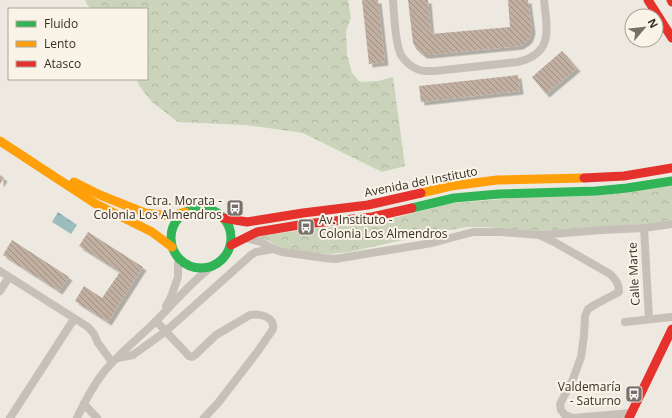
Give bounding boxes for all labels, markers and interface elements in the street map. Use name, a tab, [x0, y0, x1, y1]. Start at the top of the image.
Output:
legend	[8, 8, 148, 80]
north arrow	[624, 8, 664, 48]
text: Fluido	[44, 15, 78, 32]
text: N	[645, 16, 662, 31]
text: Lento	[44, 35, 76, 52]
text: Atasco	[44, 55, 81, 72]
street label: Avenida del Instituto	[363, 162, 479, 201]
place label: Ctra. Morata - Colonia Los Almendros	[93, 192, 222, 223]
bus stop icon: Ctra. Morata - Colonia Los Almendros	[225, 198, 245, 218]
place label: Av. Instituto - Colonia Los Almendros	[319, 211, 448, 242]
bus stop icon: Av. Instituto - Colonia Los Almendros	[296, 217, 316, 237]
street label: Calle Marte	[623, 242, 644, 306]
place label: Valdemaría - Saturno	[558, 378, 621, 409]
bus stop icon: Valdemaría - Saturno	[624, 384, 644, 404]

